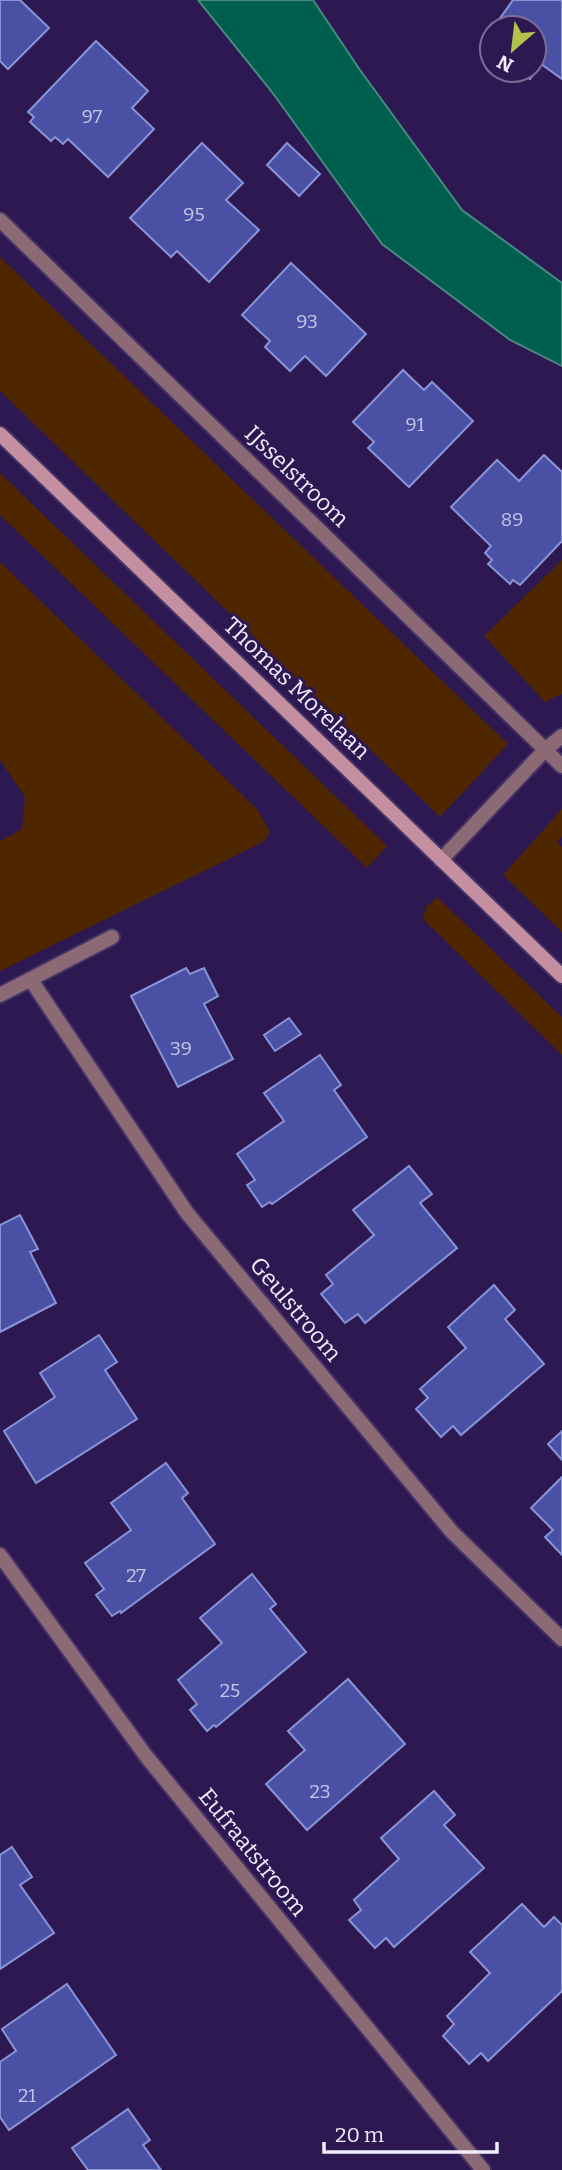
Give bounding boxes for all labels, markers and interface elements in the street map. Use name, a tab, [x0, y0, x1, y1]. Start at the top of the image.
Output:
north arrow	[478, 14, 548, 84]
text: N	[493, 50, 517, 77]
house number: 97	[82, 105, 103, 128]
house number: 95	[183, 203, 205, 226]
house number: 93	[296, 310, 318, 333]
house number: 91	[406, 413, 425, 436]
street label: IJsselstroom	[239, 419, 355, 533]
house number: 89	[501, 508, 523, 531]
street label: Thomas Morelaan	[218, 611, 376, 765]
house number: 39	[170, 1037, 192, 1060]
street label: Geulstroom	[244, 1251, 348, 1367]
house number: 27	[126, 1564, 146, 1587]
house number: 25	[220, 1679, 240, 1702]
house number: 23	[309, 1780, 331, 1803]
street label: Eufraatstroom	[193, 1782, 313, 1922]
house number: 21	[18, 2084, 36, 2107]
scale bar	[324, 2110, 497, 2154]
text: 20 m	[335, 2122, 384, 2148]

